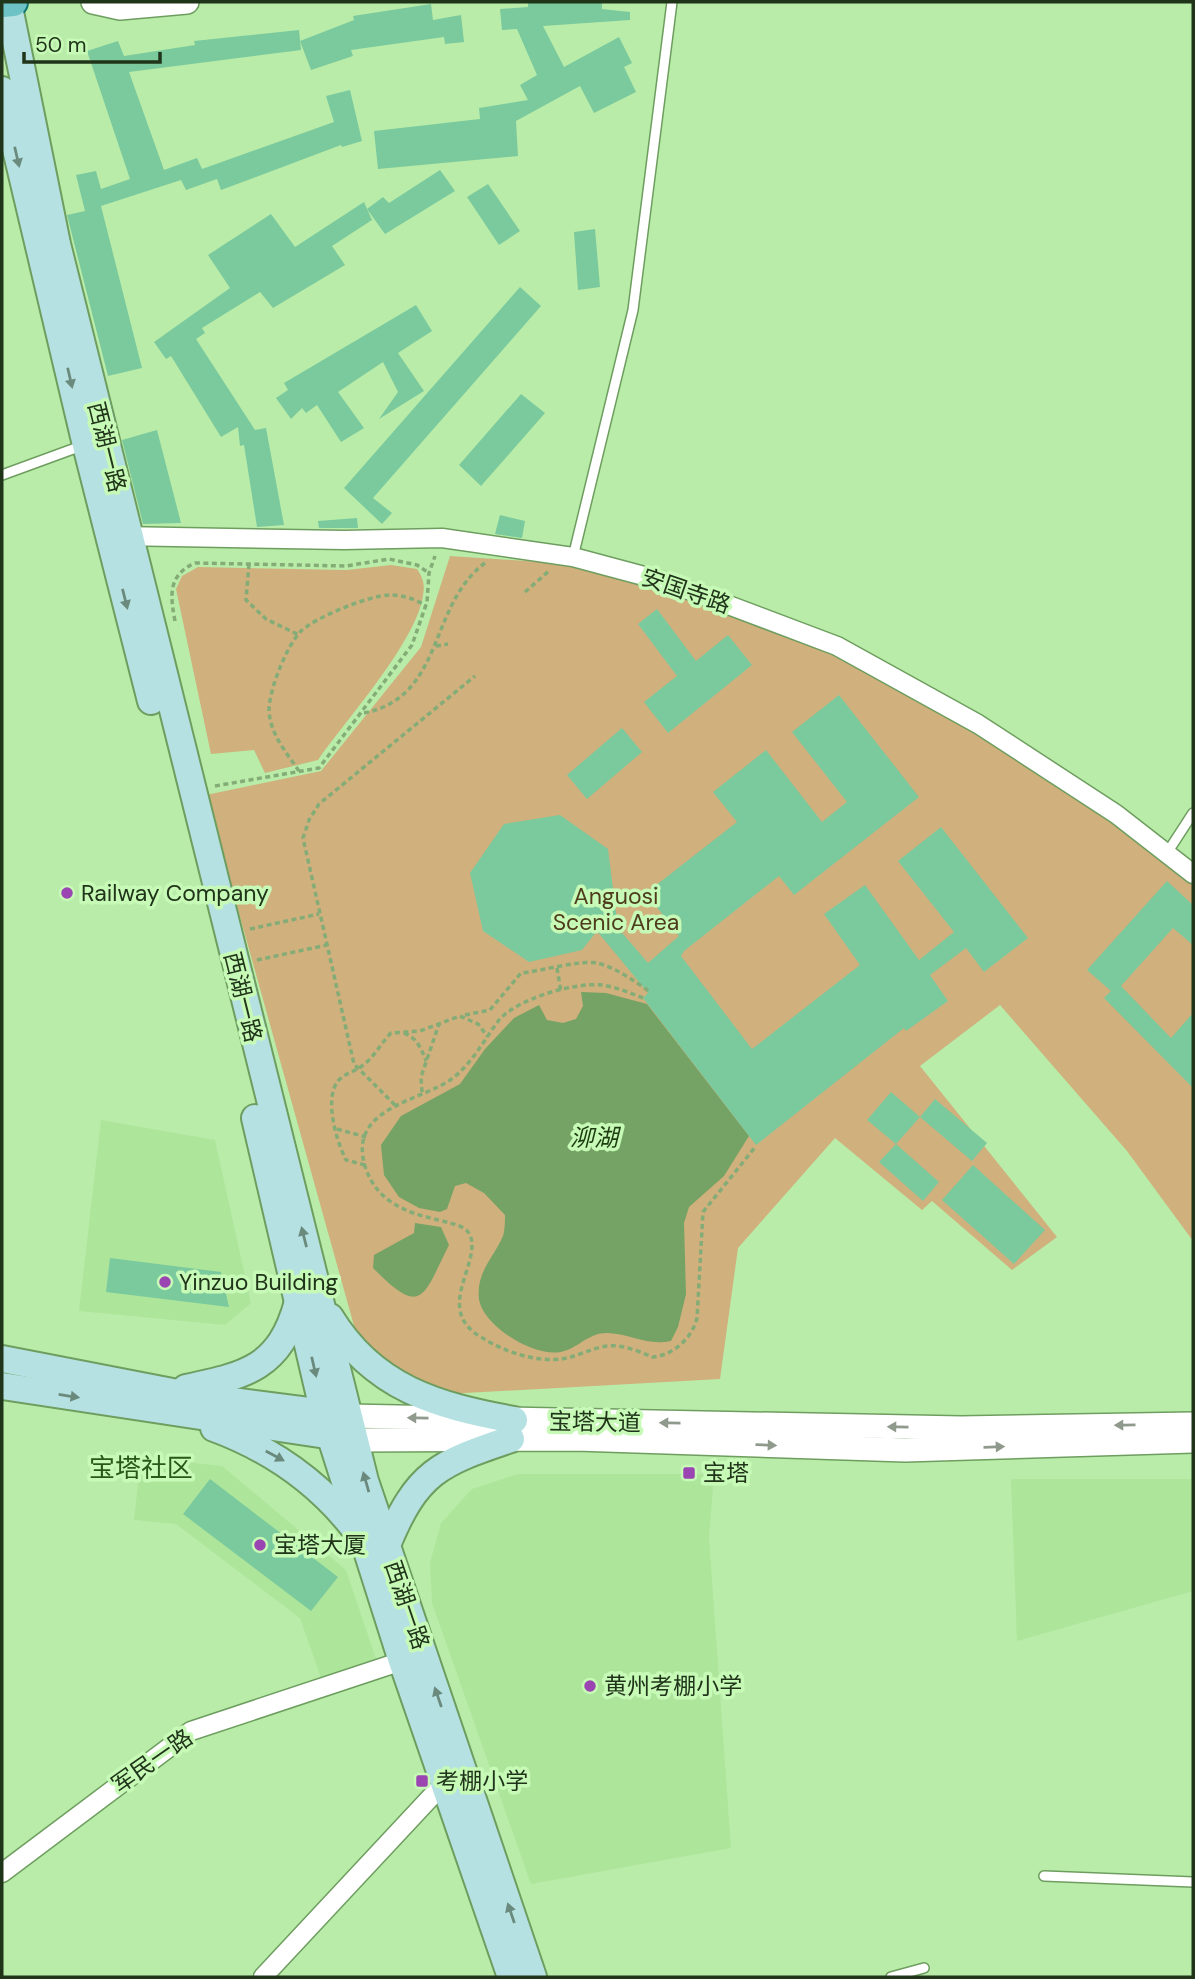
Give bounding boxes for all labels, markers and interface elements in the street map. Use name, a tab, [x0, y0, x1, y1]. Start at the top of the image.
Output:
scale bar	[24, 21, 161, 65]
text: 50 m	[35, 31, 86, 59]
one-way arrow	[12, 146, 23, 168]
one-way arrow	[65, 367, 76, 389]
street label: 西湖一路	[81, 399, 133, 495]
street label: 安国寺路	[638, 562, 734, 620]
one-way arrow	[120, 588, 131, 610]
place label: Railway Company	[81, 878, 269, 908]
park label: Anguosi Scenic Area	[553, 881, 679, 937]
marker: Railway Company	[59, 885, 75, 901]
street label: 西湖一路	[217, 949, 269, 1045]
water label: 泖湖	[570, 1122, 622, 1153]
one-way arrow	[298, 1226, 309, 1248]
place label: Yinzuo Building	[179, 1267, 338, 1297]
marker: Yinzuo Building	[157, 1274, 173, 1290]
one-way arrow	[308, 1356, 319, 1378]
one-way arrow	[58, 1391, 80, 1402]
street label: 宝塔大道	[549, 1406, 641, 1438]
one-way arrow	[407, 1412, 429, 1423]
one-way arrow	[659, 1418, 681, 1429]
one-way arrow	[1114, 1419, 1136, 1431]
one-way arrow	[886, 1421, 908, 1433]
one-way arrow	[755, 1440, 777, 1451]
one-way arrow	[983, 1442, 1005, 1453]
one-way arrow	[265, 1449, 285, 1461]
district label: 宝塔社区	[89, 1451, 193, 1485]
place label: 宝塔	[703, 1458, 749, 1488]
marker: 宝塔	[681, 1465, 697, 1481]
one-way arrow	[360, 1470, 371, 1492]
place label: 宝塔大厦	[274, 1530, 366, 1560]
marker: 宝塔大厦	[252, 1537, 268, 1553]
street label: 西湖一路	[378, 1557, 436, 1653]
place label: 黄州考棚小学	[604, 1671, 742, 1701]
marker: 黄州考棚小学	[582, 1678, 598, 1694]
one-way arrow	[432, 1687, 443, 1708]
street label: 军民一路	[106, 1722, 198, 1800]
place label: 考棚小学	[436, 1766, 528, 1796]
marker: 考棚小学	[414, 1773, 430, 1789]
one-way arrow	[505, 1902, 516, 1923]

